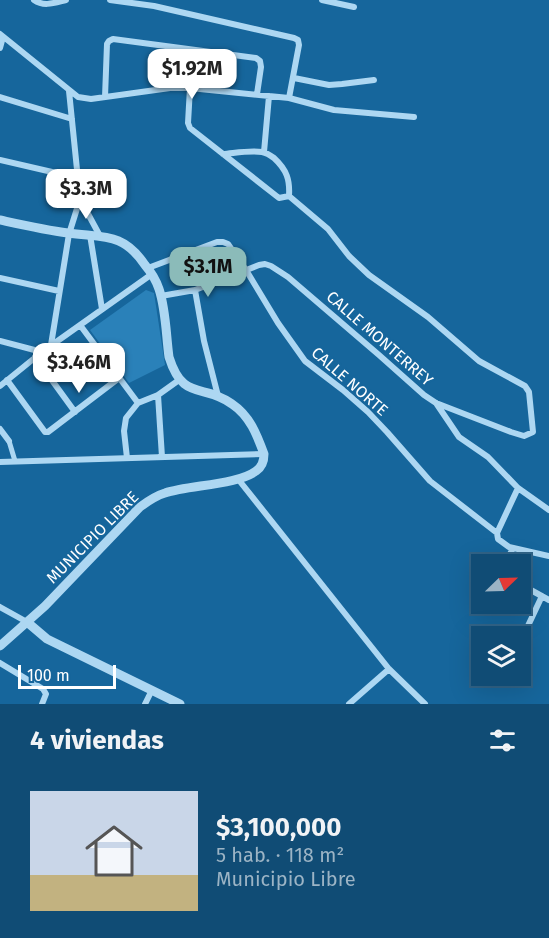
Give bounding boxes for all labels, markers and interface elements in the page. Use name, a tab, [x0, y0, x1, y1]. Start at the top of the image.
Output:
pin: $1.92M	[143, 49, 241, 100]
text: $1.92M	[162, 56, 222, 80]
pin: $3.3M	[44, 169, 128, 220]
text: $3.3M	[60, 176, 112, 200]
pin: $3.1M	[166, 247, 250, 298]
text: $3.1M	[183, 254, 233, 278]
street label: CALLE MONTERREY	[323, 287, 437, 390]
pin: $3.46M	[30, 343, 128, 394]
street label: CALLE NORTE	[308, 343, 392, 420]
text: $3.46M	[47, 350, 111, 374]
street label: MUNICIPIO LIBRE	[42, 487, 142, 587]
north arrow	[471, 554, 531, 614]
map controls	[471, 554, 531, 686]
button: layers	[471, 626, 531, 686]
scale bar	[18, 662, 116, 690]
text: 100 m	[27, 666, 70, 685]
icon: filters	[486, 724, 519, 757]
text: 4 viviendas	[30, 725, 164, 756]
text: $3,100,000	[216, 812, 341, 843]
icon: home	[78, 815, 150, 887]
text: 5 hab. · 118 m²	[216, 843, 344, 867]
text: Municipio Libre	[216, 867, 356, 891]

